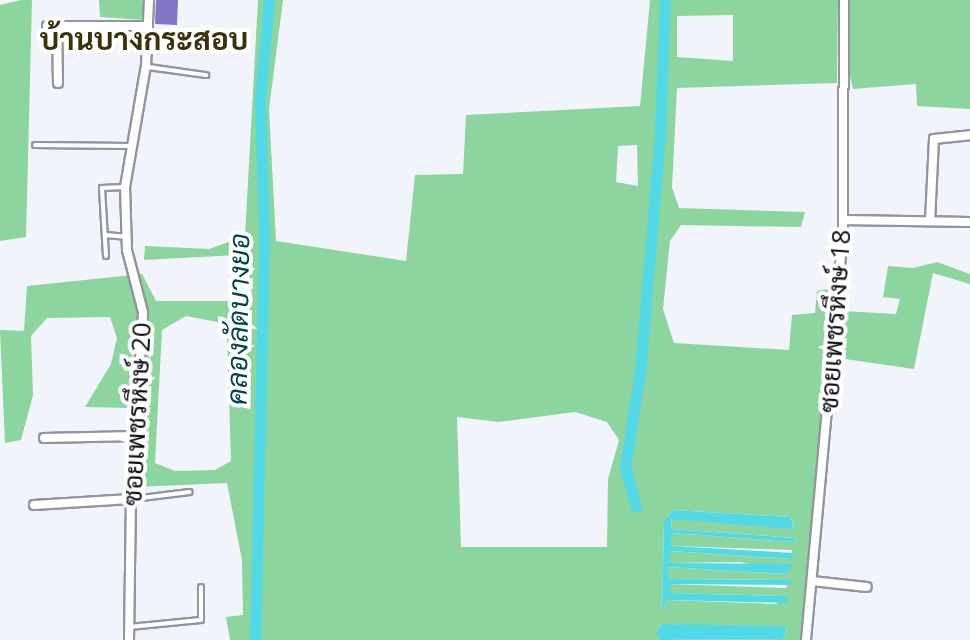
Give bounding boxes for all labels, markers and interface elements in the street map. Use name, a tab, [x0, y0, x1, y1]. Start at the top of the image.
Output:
district label: บ้านบางกระสอบ	[40, 21, 248, 57]
street label: ซอยเพชรหึงษ์ 18	[813, 228, 857, 414]
water label: คลองลัดบางยอ	[219, 233, 255, 405]
street label: ซอยเพชรหึงษ์ 20	[117, 321, 157, 507]

